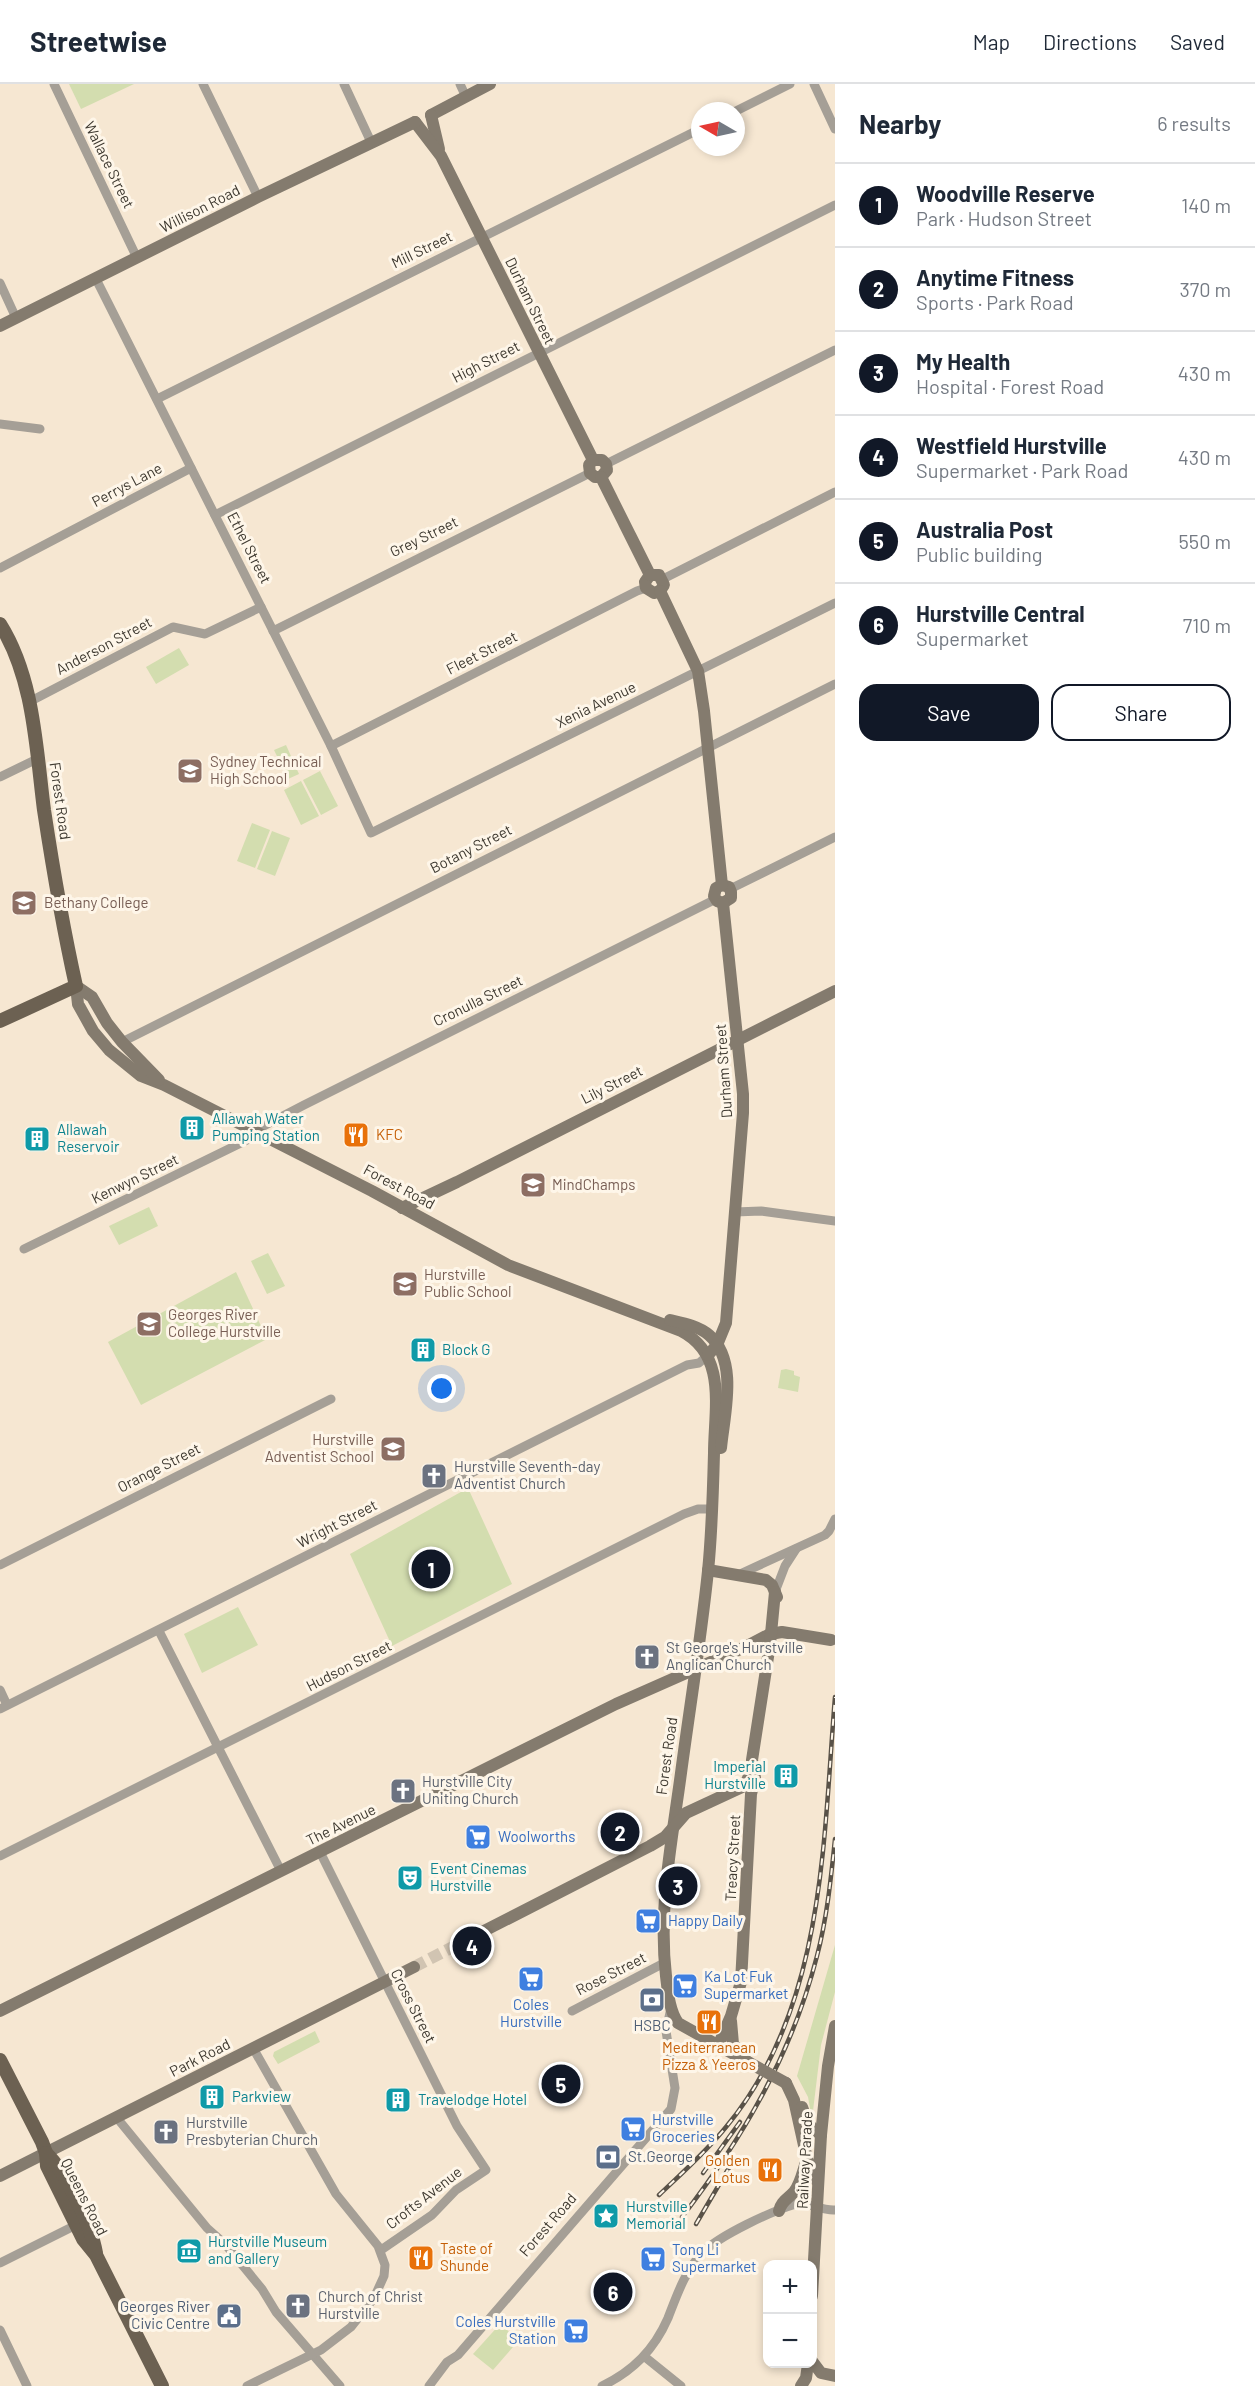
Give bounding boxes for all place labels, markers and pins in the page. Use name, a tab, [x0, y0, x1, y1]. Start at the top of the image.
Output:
place label: Sydney Technical High School	[210, 752, 322, 787]
school or university icon: Sydney Technical High School	[175, 756, 205, 786]
school or university icon: Bethany College	[9, 888, 39, 918]
place label: Bethany College	[44, 893, 149, 911]
place label: Allawah Water Pumping Station	[212, 1109, 320, 1144]
building icon: Allawah Water Pumping Station	[177, 1113, 207, 1143]
place label: Allawah Reservoir	[57, 1120, 120, 1155]
restaurant icon: KFC	[341, 1120, 371, 1150]
building icon: Allawah Reservoir	[22, 1124, 52, 1154]
place label: KFC	[376, 1125, 403, 1143]
school or university icon: MindChamps	[518, 1170, 548, 1200]
place label: MindChamps	[552, 1175, 635, 1193]
place label: Hurstville Public School	[424, 1265, 512, 1300]
school or university icon: Hurstville Public School	[390, 1269, 420, 1299]
place label: Georges River College Hurstville	[168, 1305, 281, 1340]
school or university icon: Georges River College Hurstville	[134, 1309, 164, 1339]
building icon: Block G	[408, 1335, 438, 1365]
place label: Block G	[442, 1340, 491, 1358]
place label: Hurstville Adventist School	[265, 1430, 374, 1465]
school or university icon: Hurstville Adventist School	[378, 1434, 408, 1464]
place label: Hurstville Seventh-day Adventist Church	[454, 1457, 600, 1492]
church icon: Hurstville Seventh-day Adventist Church	[419, 1461, 449, 1491]
pin: 1	[412, 1546, 450, 1592]
place label: St George's Hurstville Anglican Church	[666, 1638, 803, 1673]
church icon: St George's Hurstville Anglican Church	[632, 1642, 662, 1672]
place label: Imperial Hurstville	[704, 1757, 766, 1792]
building icon: Imperial Hurstville	[771, 1761, 801, 1791]
place label: Hurstville City Uniting Church	[422, 1772, 519, 1807]
church icon: Hurstville City Uniting Church	[388, 1776, 418, 1806]
pin: 2	[600, 1810, 640, 1854]
supermarket icon: Woolworths	[463, 1822, 493, 1852]
place label: Woolworths	[498, 1827, 575, 1845]
place label: Event Cinemas Hurstville	[430, 1859, 527, 1894]
theatre icon: Event Cinemas Hurstville	[395, 1863, 425, 1893]
pin: 3	[658, 1864, 698, 1908]
supermarket icon: Happy Daily	[633, 1906, 663, 1936]
place label: Happy Daily	[668, 1911, 743, 1929]
pin: 4	[452, 1924, 492, 1968]
supermarket icon: Coles Hurstville	[516, 1964, 546, 1994]
place label: Ka Lot Fuk Supermarket	[704, 1967, 789, 2002]
supermarket icon: Ka Lot Fuk Supermarket	[670, 1971, 700, 2001]
bank icon: HSBC	[637, 1985, 667, 2015]
place label: Coles Hurstville	[500, 1995, 562, 2030]
restaurant icon: Mediterranean Pizza & Yeeros	[694, 2007, 724, 2037]
place label: HSBC	[633, 2016, 671, 2034]
place label: Mediterranean Pizza & Yeeros	[662, 2038, 756, 2073]
pin: 5	[542, 2062, 580, 2106]
building icon: Parkview	[197, 2082, 227, 2112]
building icon: Travelodge Hotel	[383, 2085, 413, 2115]
place label: Parkview	[232, 2087, 291, 2105]
place label: Travelodge Hotel	[418, 2090, 527, 2108]
place label: Hurstville Groceries	[652, 2110, 715, 2145]
place label: Hurstville Presbyterian Church	[186, 2113, 318, 2148]
supermarket icon: Hurstville Groceries	[618, 2114, 648, 2144]
church icon: Hurstville Presbyterian Church	[151, 2117, 181, 2147]
bank icon: St.George	[593, 2142, 623, 2172]
place label: St.George	[628, 2147, 693, 2165]
place label: Golden Lotus	[705, 2151, 750, 2186]
restaurant icon: Golden Lotus	[755, 2155, 785, 2185]
place label: Hurstville Memorial	[626, 2197, 688, 2232]
place icon: Hurstville Memorial	[591, 2201, 621, 2231]
place label: Hurstville Museum and Gallery	[208, 2232, 327, 2267]
museum icon: Hurstville Museum and Gallery	[174, 2236, 204, 2266]
place label: Taste of Shunde	[440, 2239, 493, 2274]
place label: Tong Li Supermarket	[672, 2240, 757, 2275]
restaurant icon: Taste of Shunde	[406, 2243, 436, 2273]
supermarket icon: Tong Li Supermarket	[638, 2244, 668, 2274]
pin: 6	[594, 2270, 632, 2314]
place label: Church of Christ Hurstville	[318, 2287, 423, 2322]
church icon: Church of Christ Hurstville	[283, 2291, 313, 2321]
place label: Georges River Civic Centre	[120, 2297, 211, 2332]
public building icon: Georges River Civic Centre	[214, 2301, 244, 2331]
place label: Coles Hurstville Station	[455, 2312, 556, 2347]
supermarket icon: Coles Hurstville Station	[561, 2316, 591, 2346]

